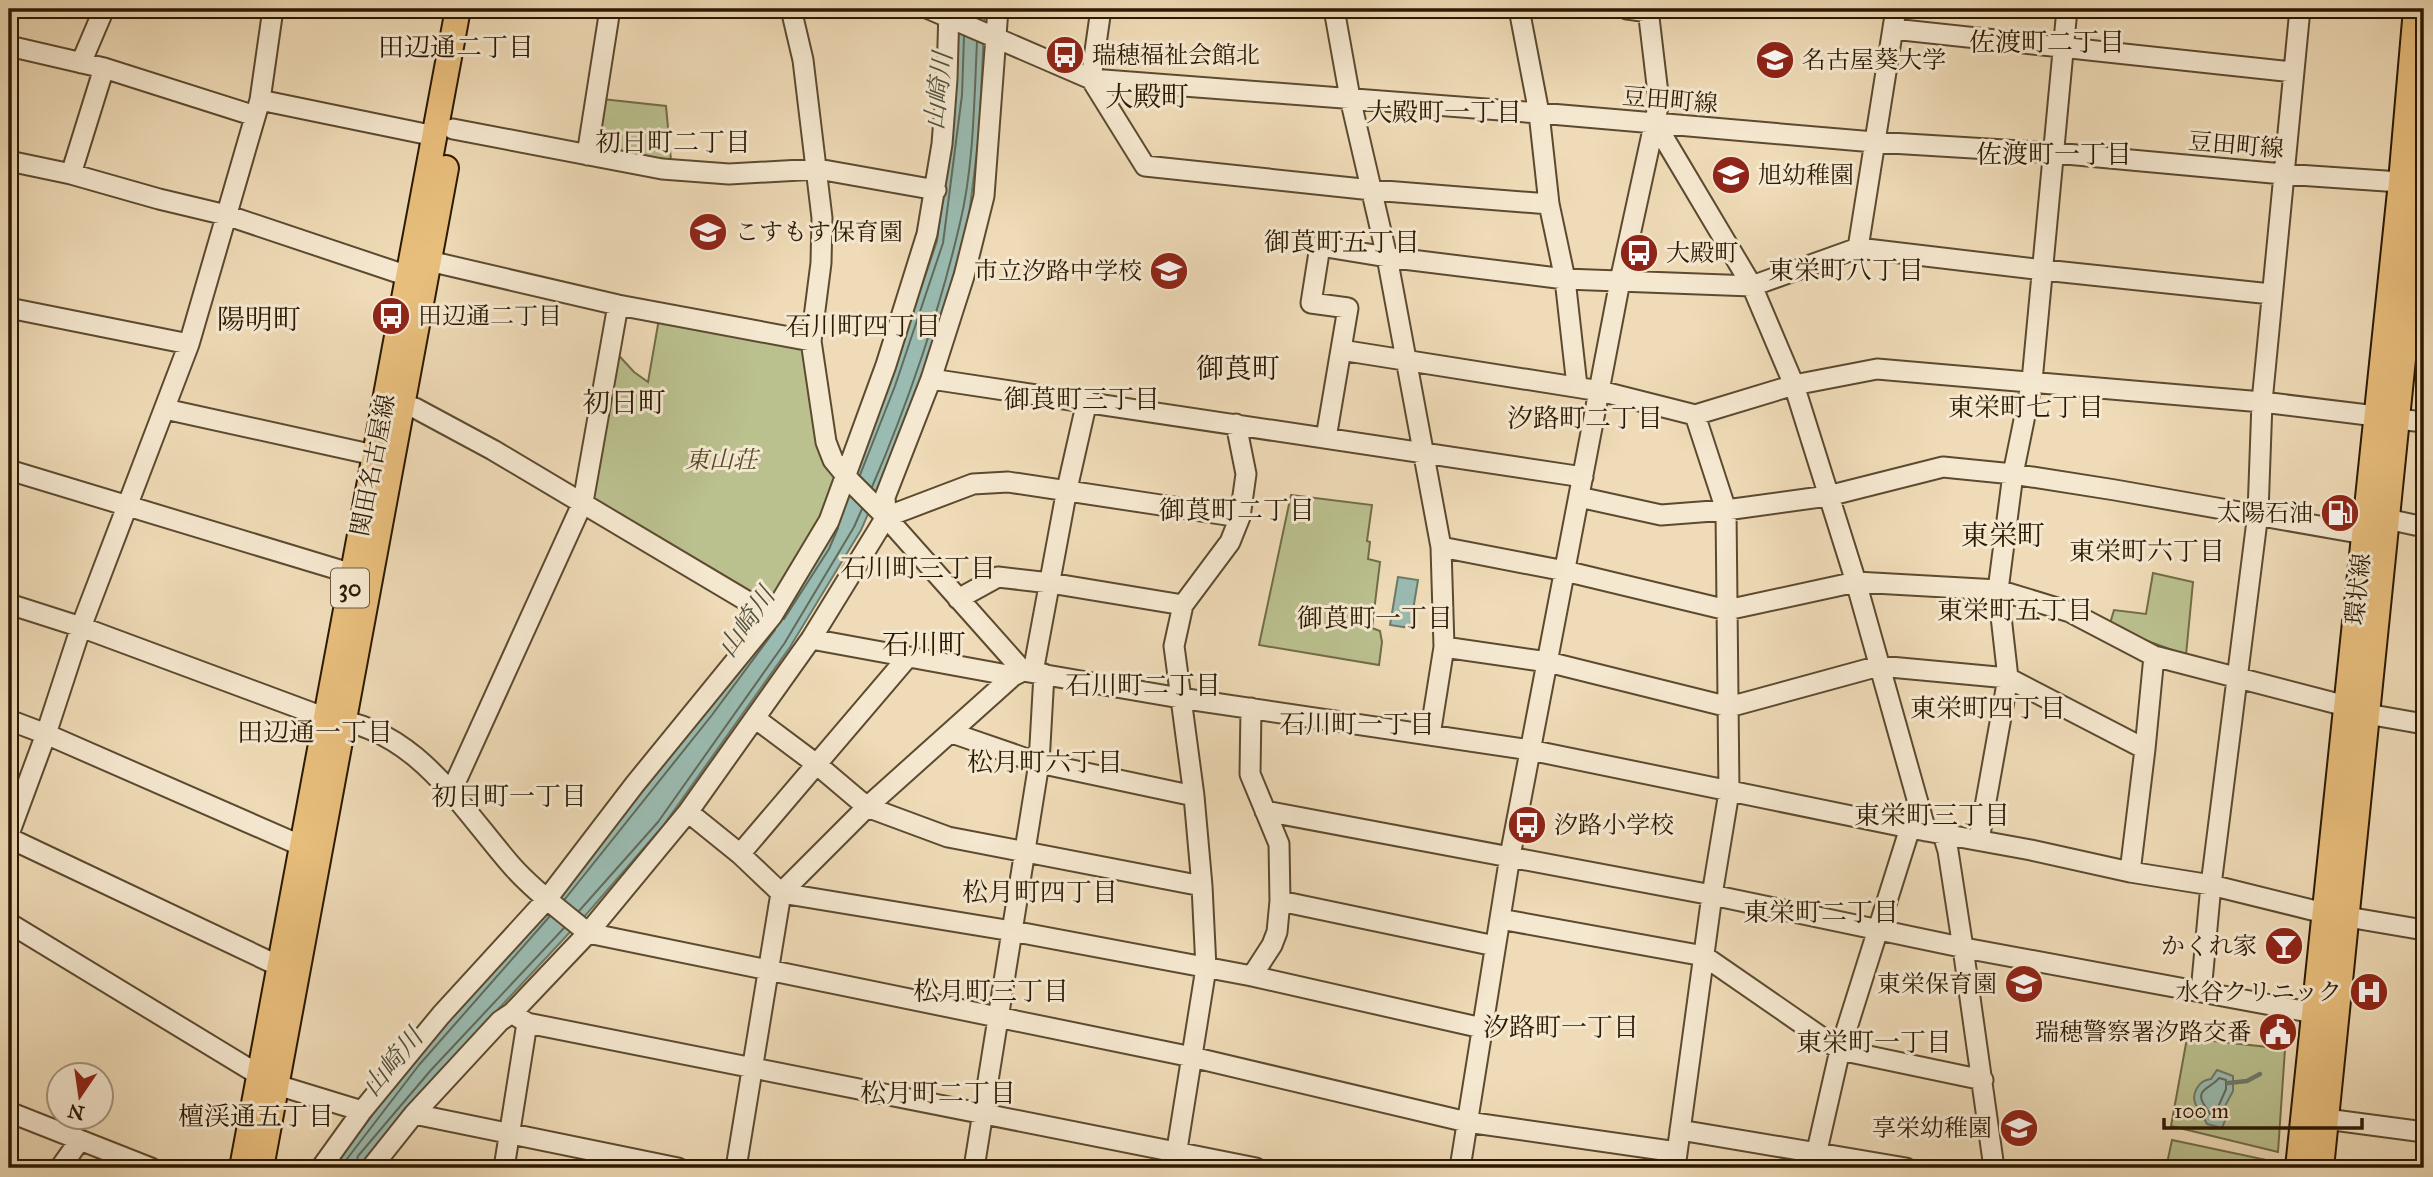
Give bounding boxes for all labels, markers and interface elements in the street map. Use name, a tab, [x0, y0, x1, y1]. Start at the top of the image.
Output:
district label: 佐渡町二丁目	[1969, 26, 2125, 58]
district label: 田辺通二丁目	[378, 31, 534, 63]
bus stop icon: 瑞穂福祉会館北	[1044, 34, 1086, 76]
school or university icon: 名古屋葵大学	[1754, 39, 1796, 81]
place label: 瑞穂福祉会館北	[1092, 40, 1260, 70]
place label: 名古屋葵大学	[1802, 45, 1946, 75]
water label: 山崎川	[917, 47, 959, 132]
district label: 大殿町	[1105, 79, 1189, 114]
street label: 豆田町線	[1621, 81, 1719, 119]
district label: 大殿町一丁目	[1366, 96, 1522, 128]
district label: 初日町二丁目	[595, 126, 751, 158]
street label: 豆田町線	[2187, 126, 2285, 164]
district label: 佐渡町一丁目	[1976, 138, 2132, 170]
school or university icon: 旭幼稚園	[1710, 154, 1752, 196]
place label: 旭幼稚園	[1758, 160, 1854, 190]
school or university icon: こすもす保育園	[687, 211, 729, 253]
place label: こすもす保育園	[735, 217, 903, 247]
district label: 御莨町五丁目	[1264, 226, 1420, 258]
bus stop icon: 大殿町	[1618, 232, 1660, 274]
place label: 大殿町	[1666, 238, 1738, 268]
school or university icon: 市立汐路中学校	[1148, 250, 1190, 292]
district label: 東栄町八丁目	[1768, 254, 1924, 286]
place label: 市立汐路中学校	[974, 256, 1142, 286]
bus stop icon: 田辺通二丁目	[370, 295, 412, 337]
place label: 田辺通二丁目	[418, 301, 562, 331]
district label: 陽明町	[217, 302, 301, 337]
district label: 石川町四丁目	[785, 310, 941, 342]
district label: 御莨町	[1196, 351, 1280, 386]
district label: 御莨町三丁目	[1004, 383, 1160, 415]
district label: 初日町	[582, 385, 666, 420]
street label: 関田名古屋線	[345, 391, 401, 539]
district label: 東栄町七丁目	[1948, 391, 2104, 423]
district label: 汐路町二丁目	[1507, 402, 1663, 434]
park label: 東山荘	[685, 445, 761, 475]
fuel station icon: 太陽石油	[2319, 492, 2361, 534]
district label: 御莨町二丁目	[1159, 494, 1315, 526]
place label: 太陽石油	[2217, 498, 2313, 528]
district label: 東栄町	[1961, 518, 2045, 553]
district label: 東栄町六丁目	[2069, 535, 2225, 567]
district label: 石川町三丁目	[840, 552, 996, 584]
street label: 環状線	[2339, 552, 2377, 626]
road number: 30	[331, 568, 369, 608]
water label: 山崎川	[711, 578, 783, 663]
district label: 東栄町五丁目	[1937, 594, 2093, 626]
district label: 御莨町一丁目	[1297, 602, 1453, 634]
district label: 石川町	[882, 627, 966, 662]
district label: 石川町二丁目	[1065, 669, 1221, 701]
district label: 東栄町四丁目	[1910, 692, 2066, 724]
district label: 石川町一丁目	[1279, 708, 1435, 740]
district label: 田辺通一丁目	[237, 716, 393, 748]
district label: 松月町六丁目	[967, 746, 1123, 778]
district label: 初日町一丁目	[431, 780, 587, 812]
district label: 東栄町三丁目	[1854, 799, 2010, 831]
bus stop icon: 汐路小学校	[1506, 804, 1548, 846]
place label: 汐路小学校	[1554, 810, 1674, 840]
district label: 松月町四丁目	[962, 876, 1118, 908]
district label: 東栄町二丁目	[1743, 896, 1899, 928]
bar icon: かくれ家	[2263, 925, 2305, 967]
place label: かくれ家	[2161, 931, 2257, 961]
school or university icon: 東栄保育園	[2003, 963, 2045, 1005]
place label: 東栄保育園	[1877, 969, 1997, 999]
hospital icon: 水谷クリニック	[2348, 971, 2390, 1013]
district label: 松月町三丁目	[913, 975, 1069, 1007]
place label: 水谷クリニック	[2175, 977, 2342, 1007]
district label: 汐路町一丁目	[1483, 1011, 1639, 1043]
public building icon: 瑞穂警察署汐路交番	[2257, 1011, 2299, 1053]
place label: 瑞穂警察署汐路交番	[2035, 1017, 2251, 1047]
water label: 山崎川	[355, 1020, 431, 1102]
district label: 東栄町一丁目	[1796, 1026, 1952, 1058]
north arrow	[46, 1062, 116, 1132]
district label: 松月町二丁目	[860, 1077, 1016, 1109]
scale bar	[2164, 1086, 2361, 1130]
text: 100 m	[2174, 1098, 2229, 1124]
text: N	[66, 1099, 87, 1125]
district label: 檀渓通五丁目	[178, 1100, 334, 1132]
school or university icon: 享栄幼稚園	[1998, 1107, 2040, 1149]
place label: 享栄幼稚園	[1872, 1113, 1992, 1143]

